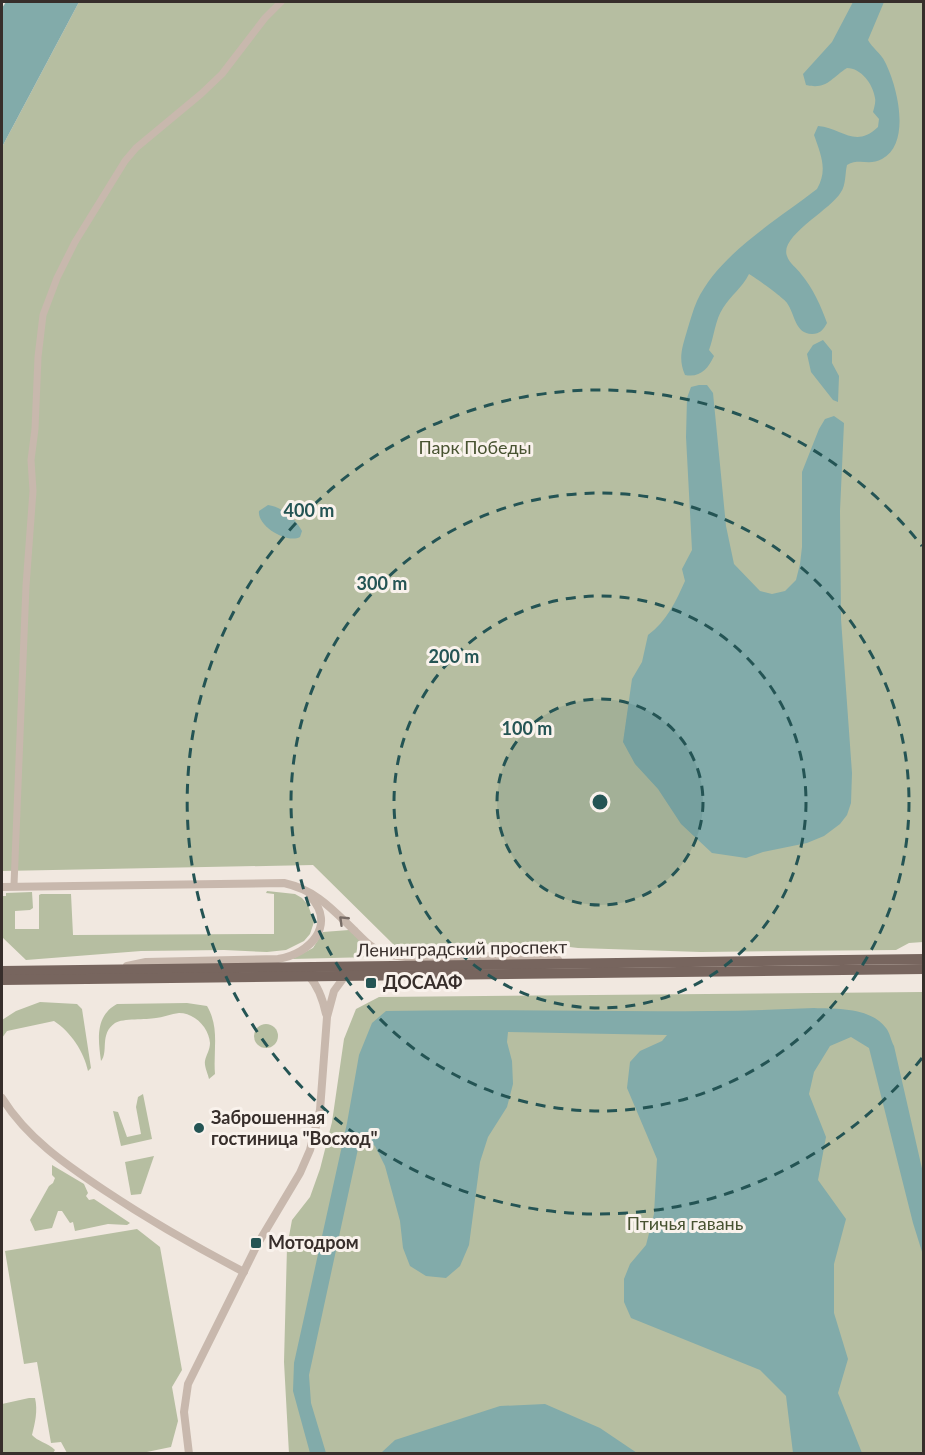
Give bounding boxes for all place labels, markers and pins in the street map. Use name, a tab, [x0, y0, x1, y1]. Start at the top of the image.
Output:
centre of rings	[590, 792, 610, 812]
place label: ДОСААФ	[383, 971, 463, 993]
marker: ДОСААФ	[364, 976, 378, 990]
place label: Заброшенная гостиница "Восход"	[211, 1106, 378, 1149]
marker: Заброшенная гостиница "Восход"	[192, 1121, 206, 1135]
place label: Мотодром	[268, 1231, 359, 1253]
marker: Мотодром	[249, 1236, 263, 1250]

